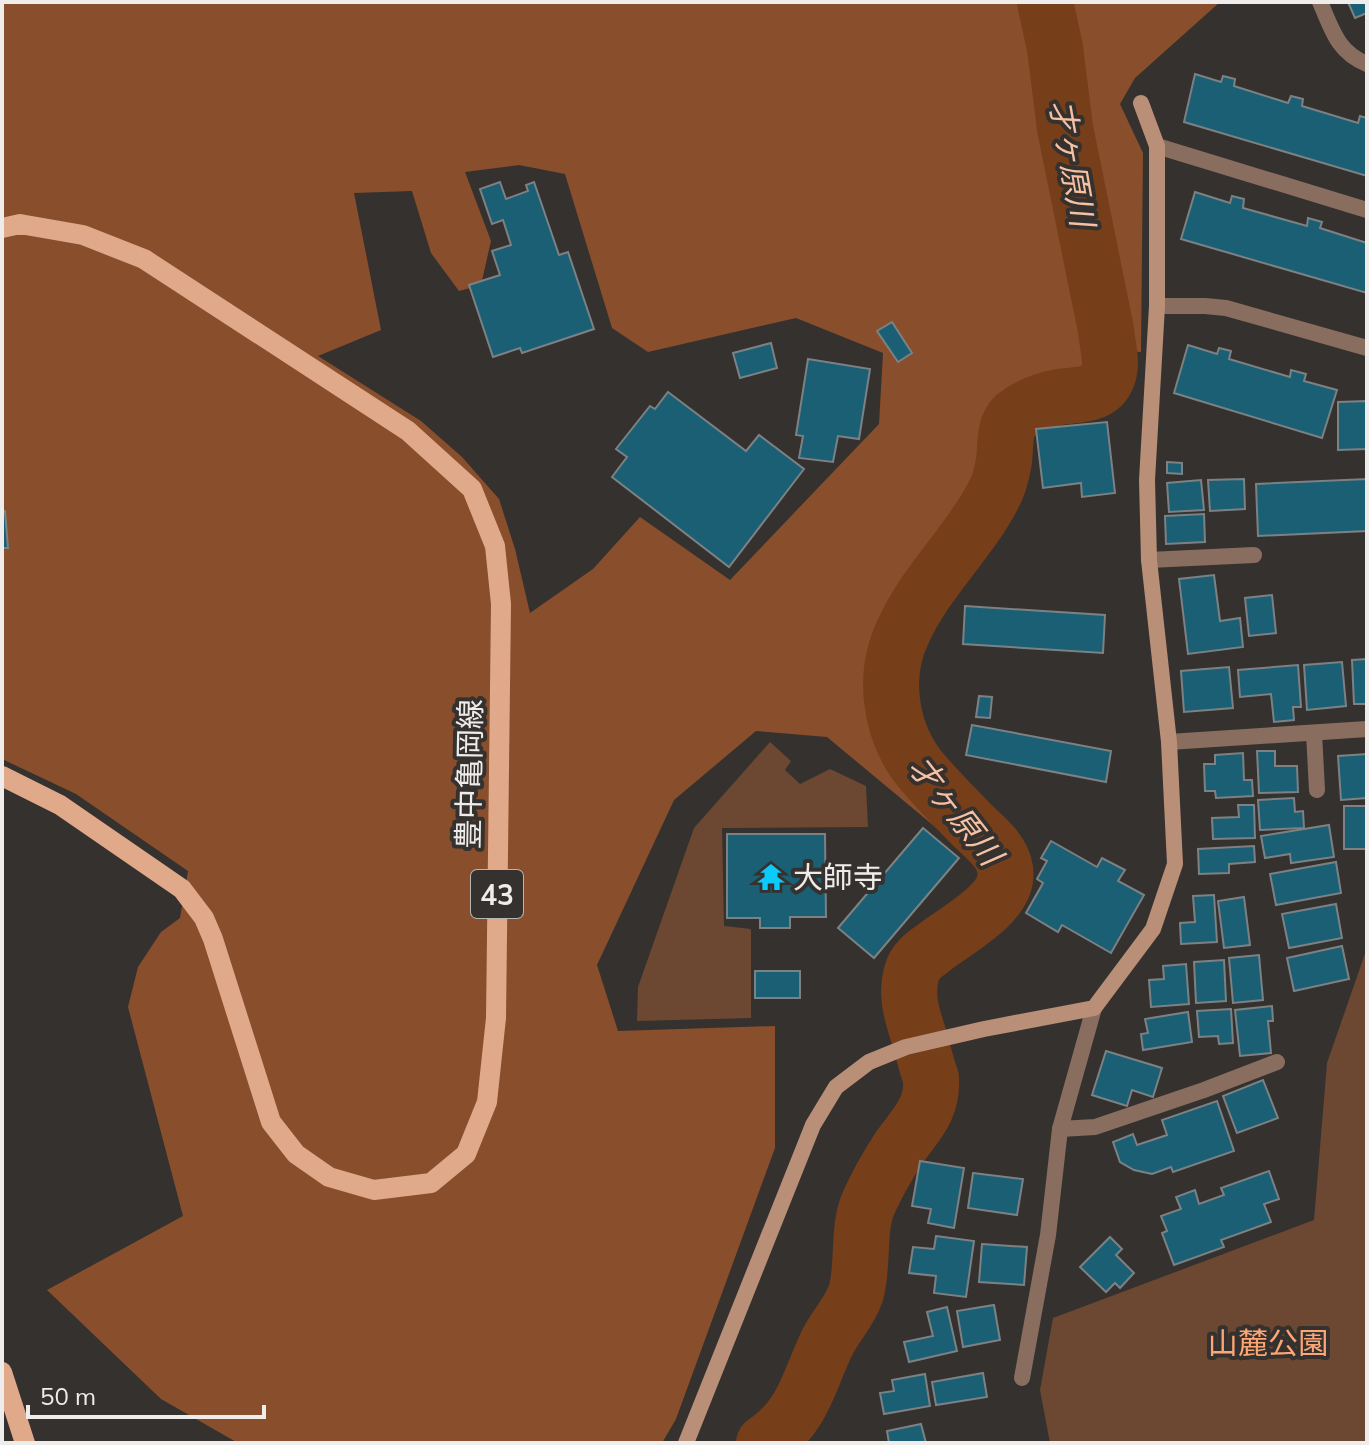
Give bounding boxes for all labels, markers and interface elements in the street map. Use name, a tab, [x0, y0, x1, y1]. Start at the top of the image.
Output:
water label: 才ヶ原川	[1042, 96, 1104, 232]
street label: 豊中亀岡線	[449, 699, 489, 849]
water label: 才ヶ原川	[901, 747, 1013, 875]
place label: 大師寺	[793, 858, 883, 896]
temple icon: 大師寺	[756, 862, 786, 892]
road number: 43	[471, 870, 523, 918]
park label: 山麓公園	[1208, 1324, 1328, 1362]
scale bar	[28, 1369, 264, 1419]
text: 50 m	[40, 1381, 96, 1411]

